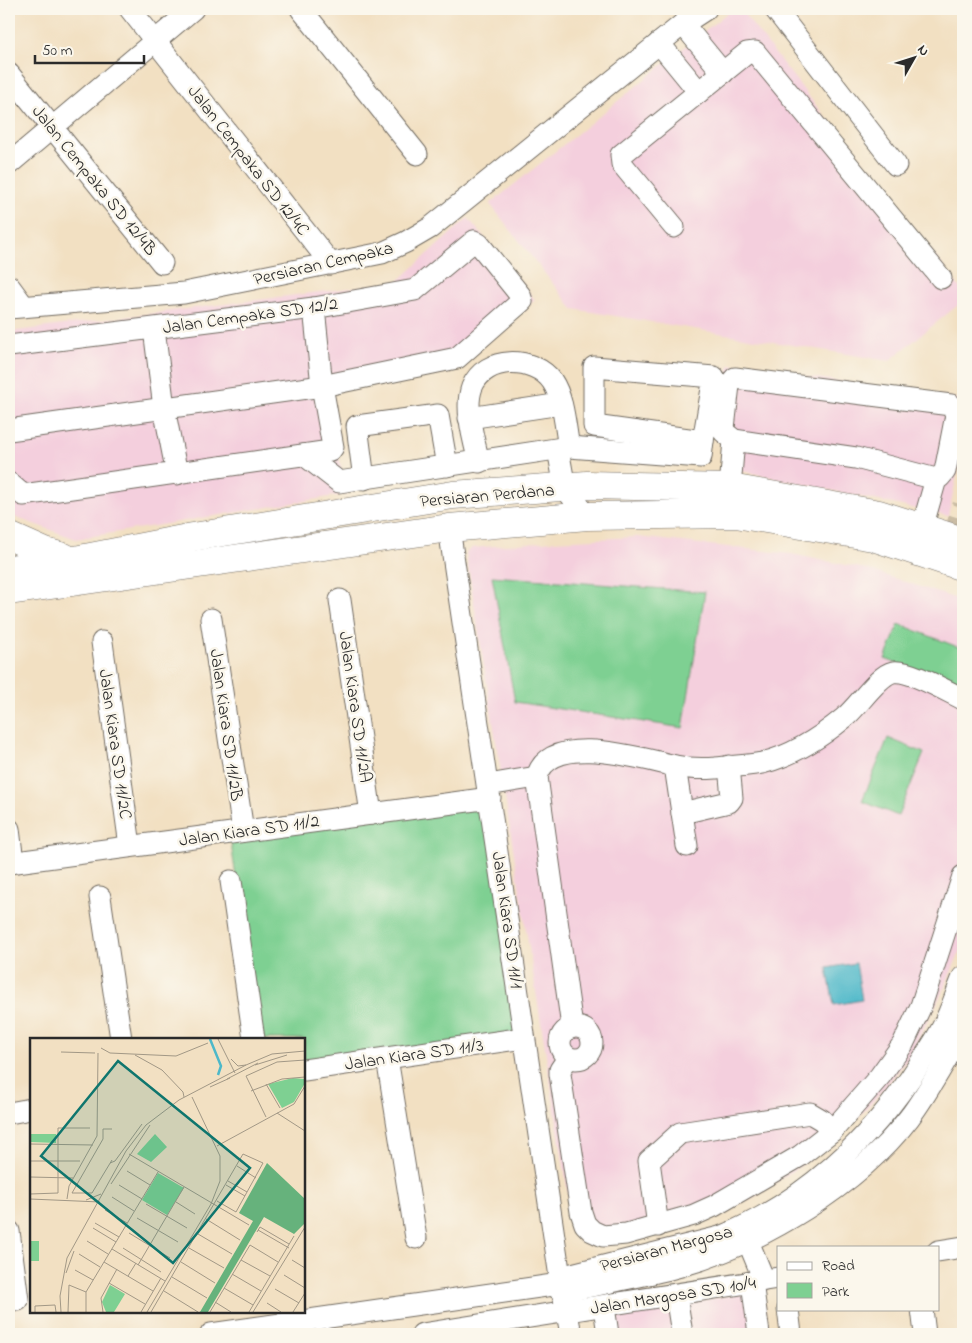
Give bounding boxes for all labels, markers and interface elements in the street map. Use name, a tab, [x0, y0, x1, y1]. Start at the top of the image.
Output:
scale bar	[35, 32, 144, 64]
north arrow	[890, 32, 940, 82]
text: 50 m	[42, 40, 73, 62]
text: N	[912, 40, 934, 61]
street label: Jalan Cempaka SD 12/4C	[180, 80, 315, 242]
street label: Jalan Cempaka SD 12/4B	[24, 100, 162, 262]
street label: Persiaran Cempaka	[251, 236, 396, 294]
street label: Jalan Cempaka SD 12/2	[161, 292, 340, 342]
street label: Persiaran Perdana	[419, 478, 556, 516]
street label: Jalan Kiara SD 11/2A	[331, 630, 378, 785]
street label: Jalan Kiara SD 11/2B	[201, 647, 249, 803]
street label: Jalan Kiara SD 11/2C	[91, 668, 137, 821]
street label: Jalan Kiara SD 11/2	[177, 809, 321, 855]
street label: Jalan Kiara SD 11/1	[484, 850, 529, 991]
street label: Jalan Kiara SD 11/3	[343, 1033, 485, 1079]
inset map	[30, 1038, 305, 1313]
street label: Persiaran Margosa	[597, 1220, 736, 1281]
legend	[777, 1246, 940, 1310]
text: Road	[822, 1255, 855, 1277]
street label: Jalan Margosa SD 10/4	[589, 1271, 759, 1324]
text: Park	[822, 1281, 850, 1303]

